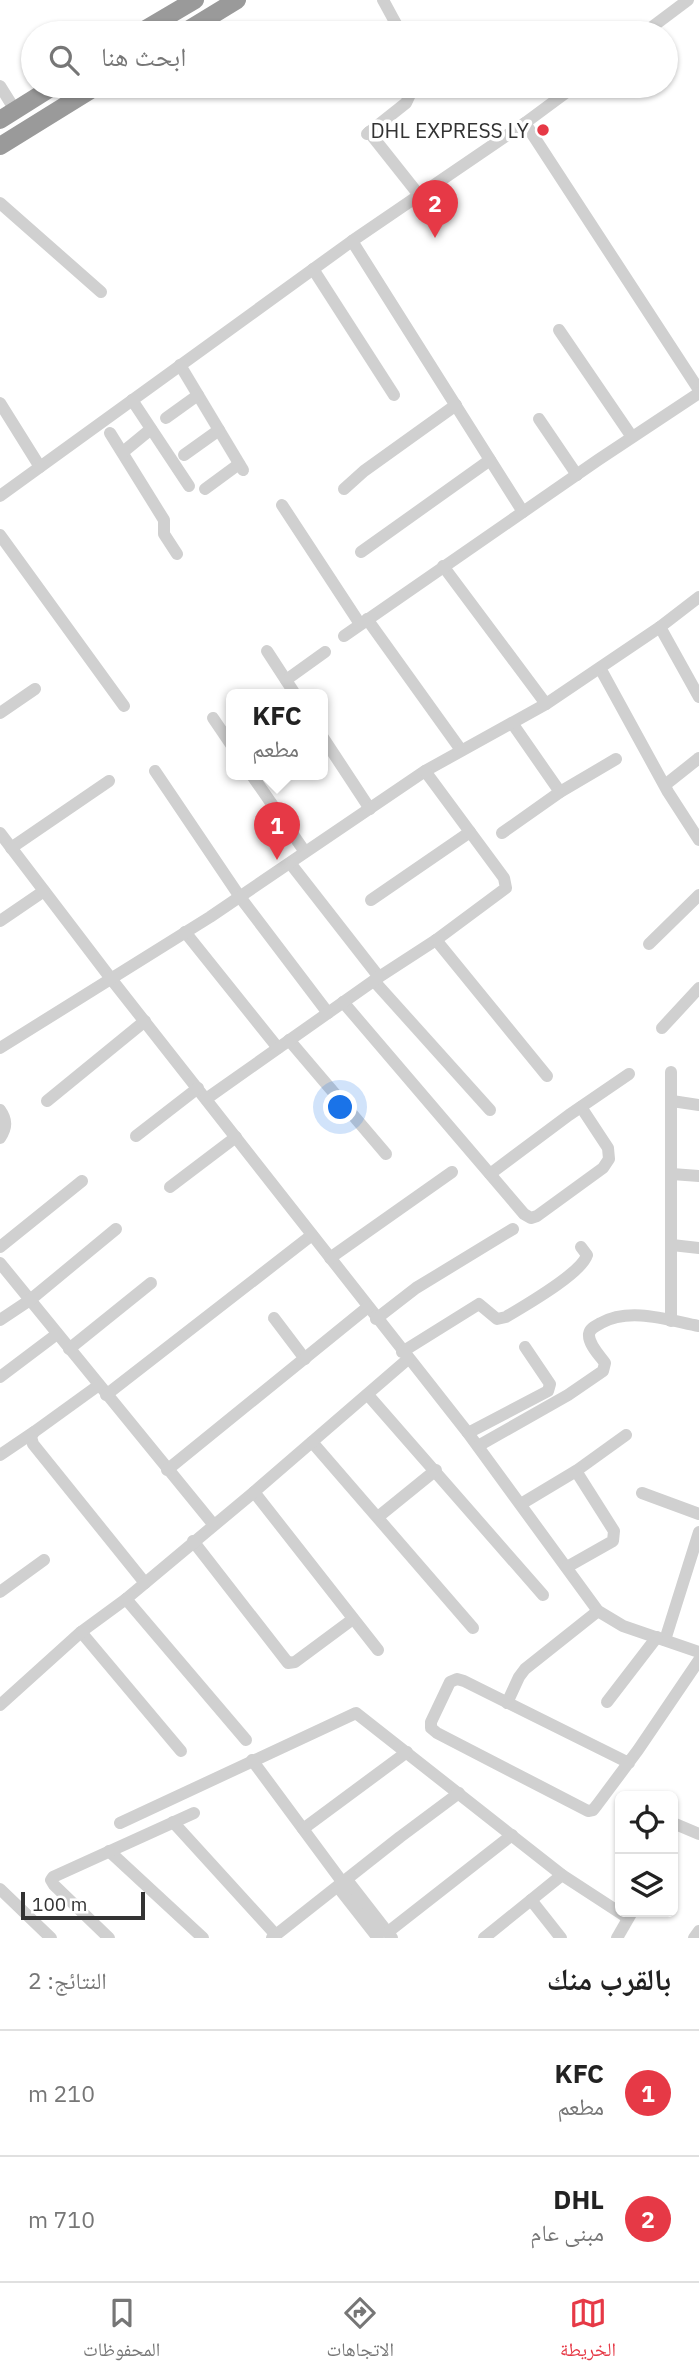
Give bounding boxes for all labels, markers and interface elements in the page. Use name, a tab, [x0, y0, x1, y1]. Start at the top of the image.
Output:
search box	[21, 21, 678, 98]
text: ابحث هنا	[101, 39, 186, 73]
icon: search	[45, 41, 83, 79]
place label: DHL EXPRESS LY	[370, 116, 530, 144]
marker: DHL EXPRESS LY	[535, 122, 551, 138]
pin: 2	[412, 180, 458, 238]
popup	[226, 689, 328, 780]
text: KFC	[252, 698, 302, 732]
text: مطعم	[252, 733, 299, 763]
pin: 1	[254, 802, 300, 860]
your location	[323, 1090, 357, 1124]
map controls	[615, 1791, 678, 1917]
button: locate	[615, 1791, 678, 1854]
button: layers	[615, 1854, 678, 1917]
scale bar	[21, 1889, 145, 1921]
text: 100 m	[32, 1892, 87, 1916]
text: بالقرب منك	[547, 1959, 671, 1998]
text: النتائج: 2	[28, 1965, 107, 1995]
text: KFC	[555, 2056, 604, 2090]
text: 210 m	[28, 2078, 95, 2108]
text: 1	[641, 2078, 655, 2108]
text: مطعم	[557, 2091, 604, 2121]
text: DHL	[553, 2182, 604, 2216]
text: 710 m	[28, 2204, 95, 2234]
text: 2	[641, 2204, 655, 2234]
text: مبنى عام	[530, 2217, 604, 2247]
tab: المحفوظات	[83, 2294, 160, 2368]
tab: الاتجاهات	[326, 2294, 394, 2368]
tab: الخريطة	[560, 2294, 616, 2368]

